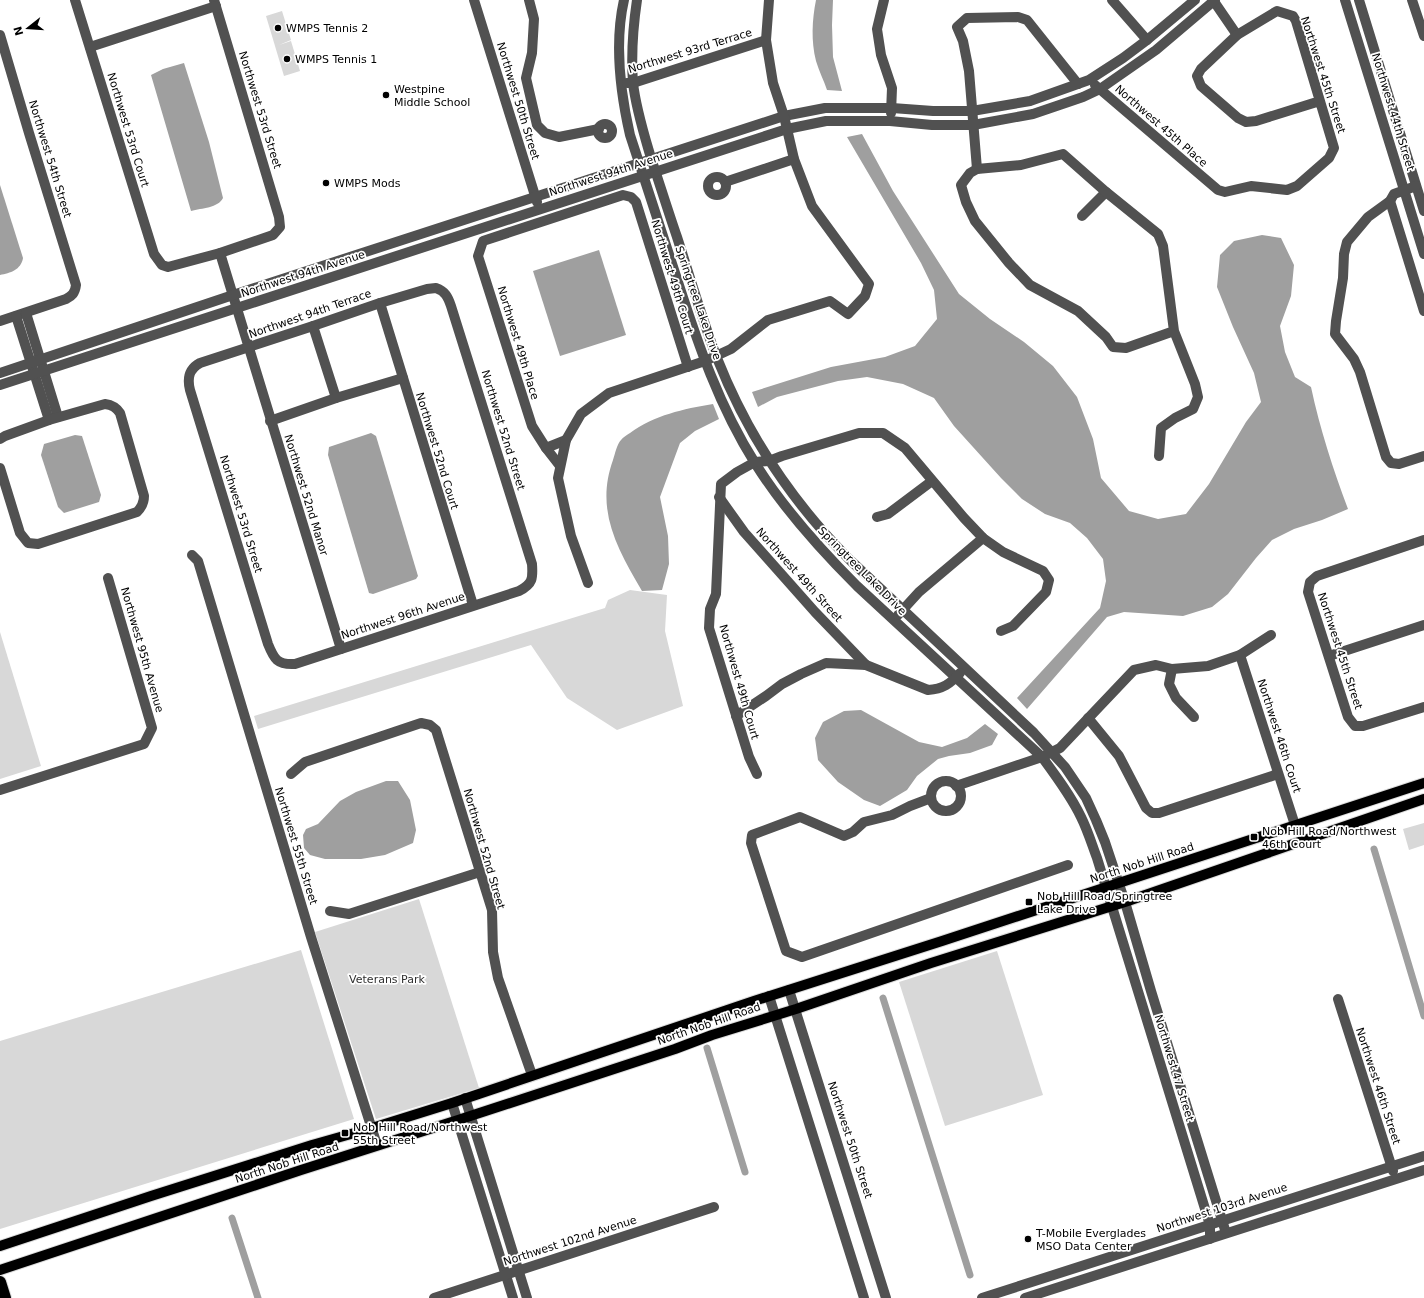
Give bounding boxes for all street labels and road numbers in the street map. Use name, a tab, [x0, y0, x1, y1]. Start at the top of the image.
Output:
street label: Northwest 45th Street	[1298, 15, 1348, 136]
street label: Northwest 93rd Terrace	[626, 26, 754, 76]
street label: Northwest 50th Street	[494, 41, 542, 162]
street label: Northwest 53rd Street	[236, 50, 284, 171]
street label: Northwest 44th Street	[1369, 52, 1417, 173]
street label: Northwest 53rd Court	[104, 71, 152, 190]
street label: Northwest 45th Place	[1112, 82, 1210, 170]
street label: Northwest 54th Street	[26, 99, 74, 220]
street label: Northwest 94th Avenue	[547, 147, 675, 199]
street label: Northwest 49th Court	[648, 218, 696, 336]
street label: Springtree Lake Drive	[672, 244, 724, 362]
street label: Northwest 94th Avenue	[239, 248, 367, 300]
street label: Northwest 49th Place	[495, 285, 542, 402]
street label: Northwest 94th Terrace	[247, 287, 373, 341]
street label: Northwest 52nd Street	[479, 368, 528, 492]
street label: Northwest 52nd Court	[413, 391, 461, 512]
street label: Northwest 52nd Manor	[281, 433, 331, 558]
street label: Northwest 53rd Street	[217, 454, 265, 575]
street label: Springtree Lake Drive	[815, 524, 909, 618]
street label: Northwest 49th Street	[753, 525, 845, 625]
street label: Northwest 95th Avenue	[118, 586, 166, 714]
street label: Northwest 96th Avenue	[339, 590, 467, 642]
street label: Northwest 45th Street	[1315, 591, 1365, 712]
street label: Northwest 49th Court	[716, 623, 762, 742]
street label: Northwest 46th Court	[1254, 677, 1304, 795]
street label: Northwest 55th Street	[272, 786, 320, 907]
street label: Northwest 52nd Street	[461, 787, 508, 911]
street label: North Nob Hill Road	[1089, 840, 1195, 886]
street label: North Nob Hill Road	[656, 1000, 762, 1048]
street label: Northwest 47 Street	[1152, 1013, 1197, 1124]
street label: Northwest 46th Street	[1353, 1026, 1403, 1147]
street label: Northwest 50th Street	[825, 1080, 875, 1201]
street label: North Nob Hill Road	[234, 1140, 340, 1186]
street label: Northwest 103rd Avenue	[1155, 1181, 1289, 1235]
street label: Northwest 102nd Avenue	[502, 1213, 639, 1269]

